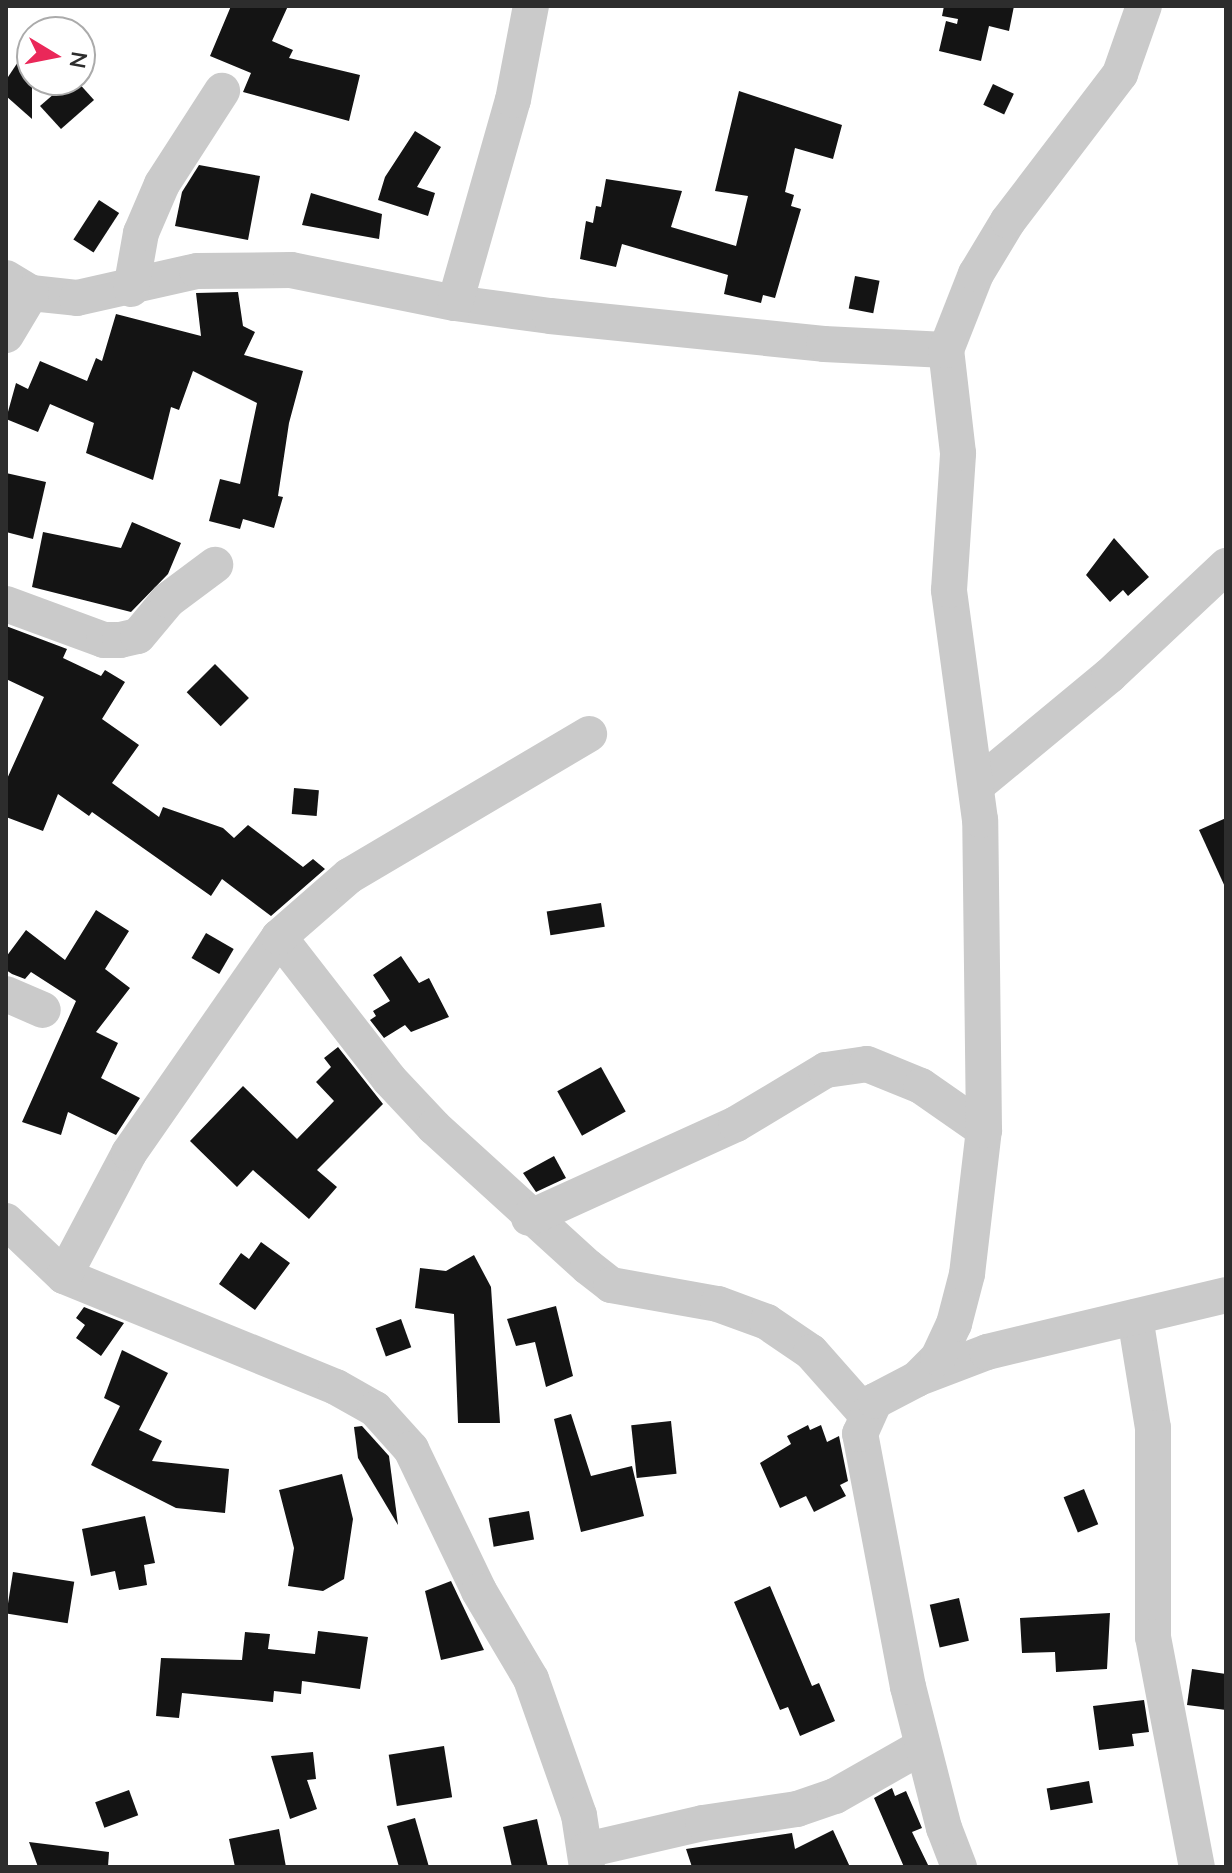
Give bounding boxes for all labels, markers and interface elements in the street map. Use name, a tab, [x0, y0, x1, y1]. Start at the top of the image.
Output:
north arrow	[16, 16, 96, 96]
text: N	[61, 49, 94, 71]

